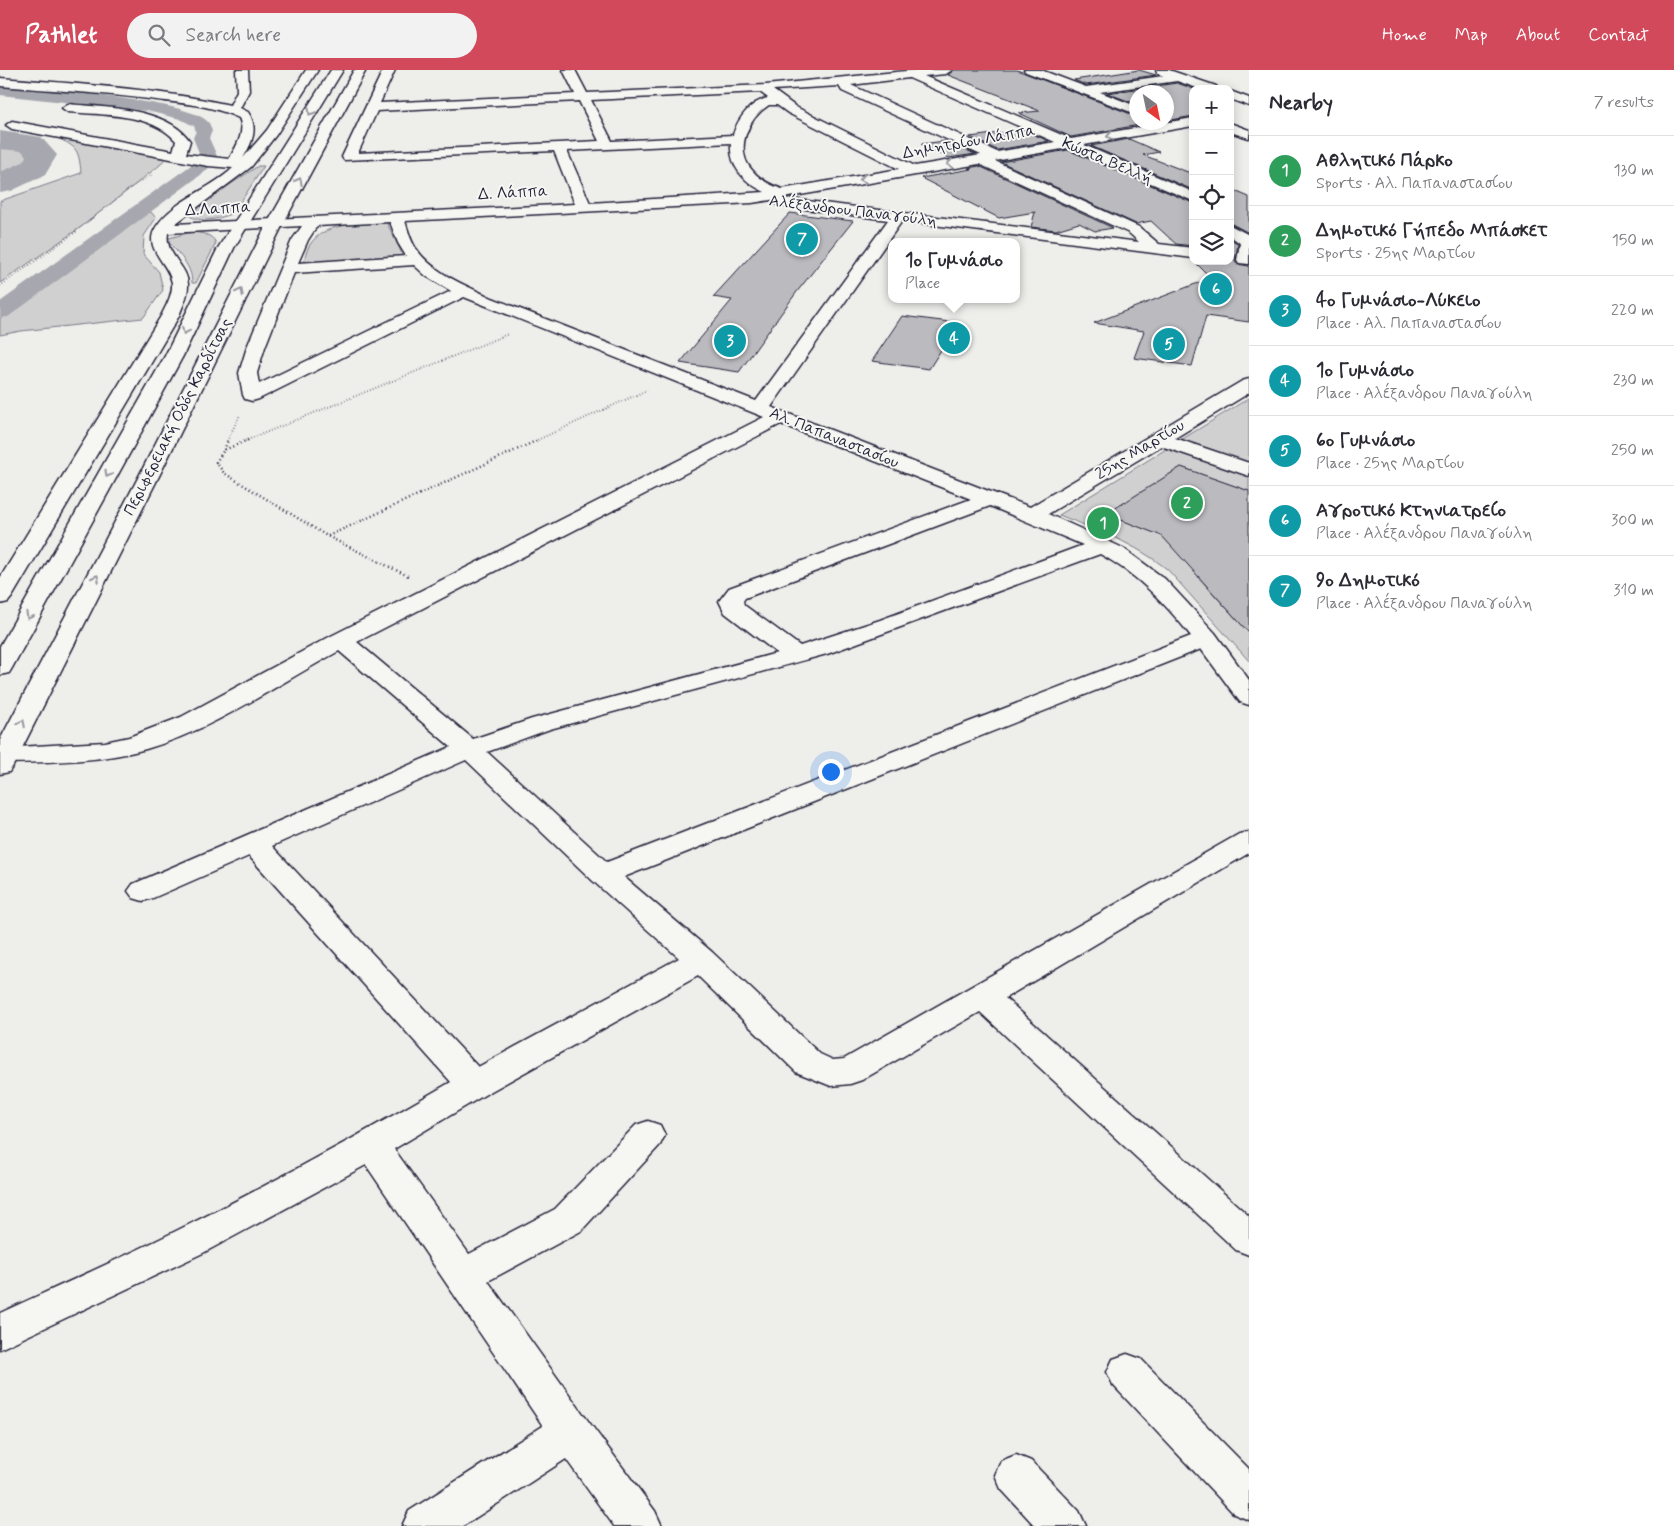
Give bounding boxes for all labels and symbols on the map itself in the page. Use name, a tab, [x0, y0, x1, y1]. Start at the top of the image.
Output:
north arrow	[1129, 85, 1174, 130]
one-way arrow	[308, 106, 318, 115]
street label: Δημητρίου Λάππα	[901, 120, 1037, 164]
one-way arrow	[1106, 131, 1115, 141]
street label: Κώστα Βελλή	[1059, 133, 1155, 189]
one-way arrow	[946, 158, 954, 168]
one-way arrow	[858, 173, 867, 183]
one-way arrow	[293, 177, 303, 186]
street label: Δ. Λάππα	[477, 181, 549, 205]
street label: Αλέξανδρου Παναγούλη	[768, 189, 938, 232]
street label: Δ.Λαππα	[184, 197, 252, 221]
pin: 7	[786, 220, 818, 258]
pin: 6	[1200, 270, 1232, 308]
one-way arrow	[234, 289, 244, 298]
street label: Περιφερειακή Οδός Καρδίτσας	[119, 315, 237, 519]
pin: 4	[938, 319, 970, 357]
pin: 3	[714, 322, 746, 360]
pin: 5	[1153, 325, 1185, 363]
one-way arrow	[181, 326, 191, 335]
street label: Αλ. Παπαναστασίου	[766, 402, 902, 474]
street label: 25ης Μαρτίου	[1092, 415, 1188, 485]
one-way arrow	[104, 469, 114, 478]
pin: 2	[1171, 484, 1203, 522]
pin: 1	[1087, 504, 1119, 542]
one-way arrow	[90, 574, 100, 583]
one-way arrow	[25, 611, 35, 620]
one-way arrow	[16, 719, 26, 728]
your location	[818, 759, 844, 785]

